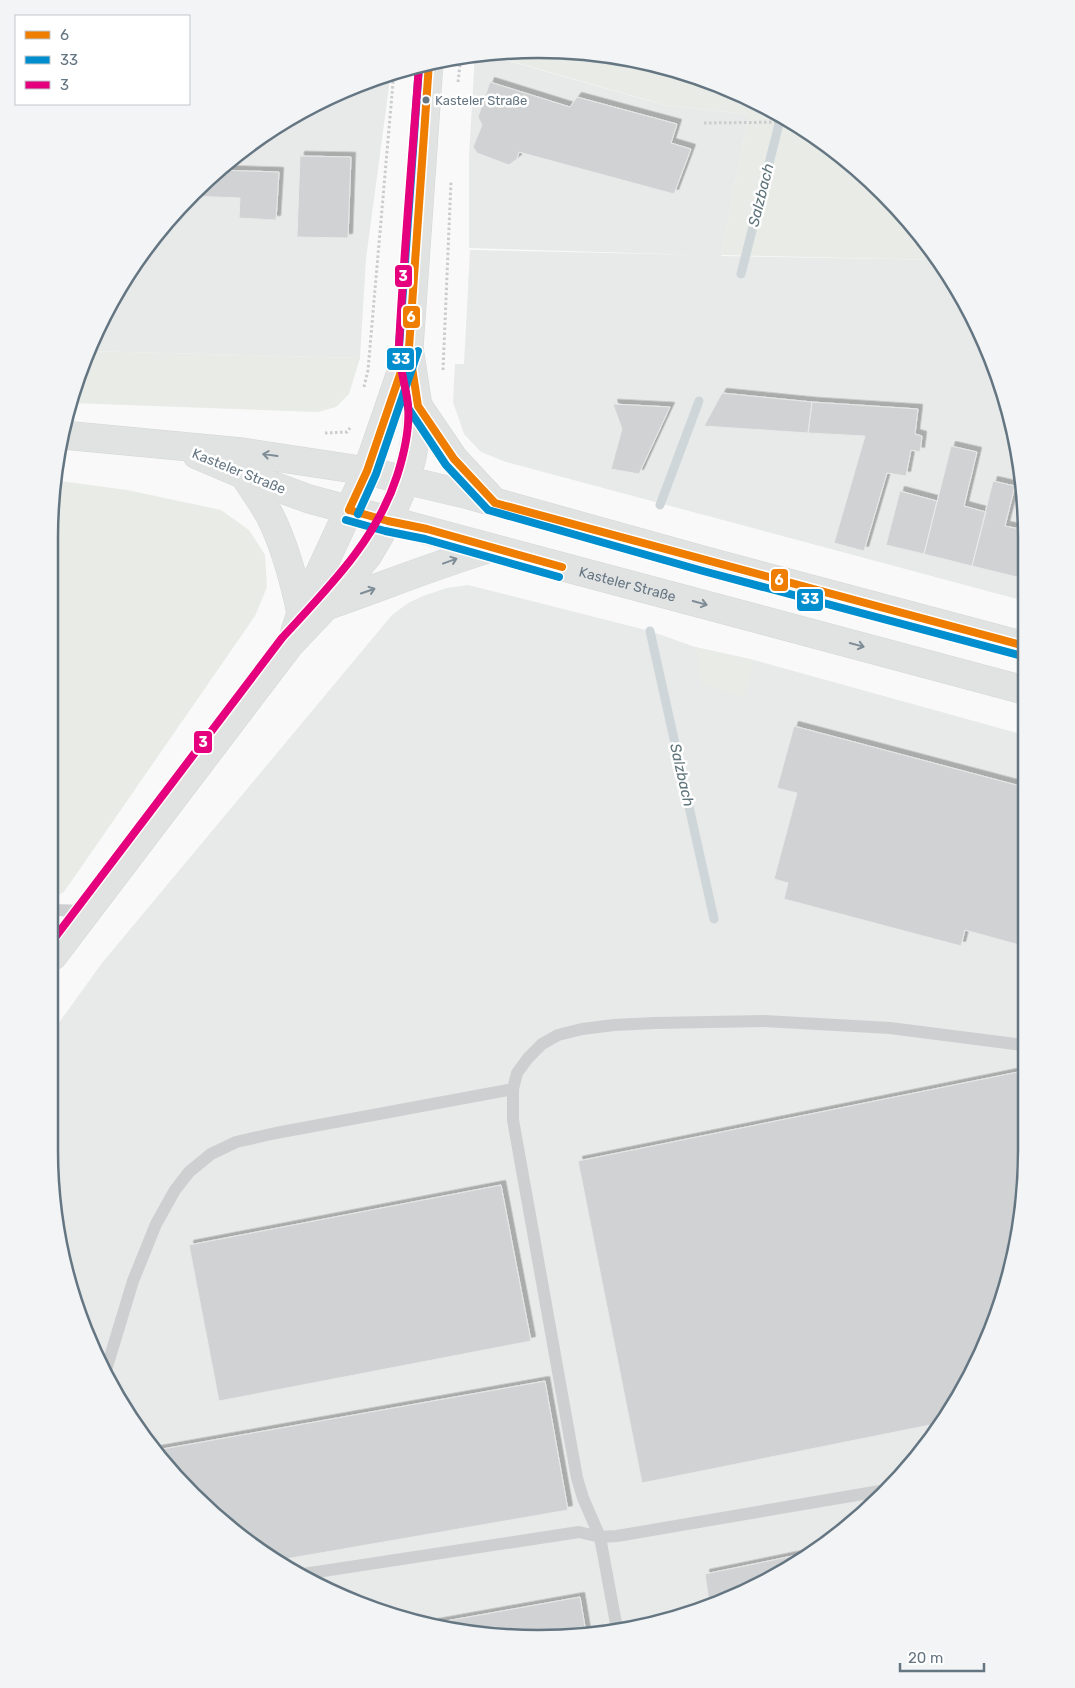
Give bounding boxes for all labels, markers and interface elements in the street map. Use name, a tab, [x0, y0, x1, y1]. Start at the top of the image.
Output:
legend	[15, 15, 190, 105]
text: 6	[60, 26, 69, 44]
text: 33	[60, 51, 78, 69]
text: 3	[60, 76, 69, 94]
place label: Kasteler Straße	[435, 93, 527, 108]
marker: Kasteler Straße	[421, 95, 431, 105]
water label: Salzbach	[744, 162, 778, 228]
line badge: 3	[394, 264, 413, 288]
text: 3	[398, 268, 408, 285]
line badge: 6	[402, 305, 421, 329]
text: 6	[406, 309, 416, 326]
line badge: 33	[386, 347, 415, 371]
text: 33	[392, 351, 410, 368]
street label: Kasteler Straße	[190, 445, 288, 498]
one-way arrow	[262, 450, 278, 460]
one-way arrow	[442, 556, 457, 565]
street label: Kasteler Straße	[577, 564, 678, 606]
line badge: 6	[770, 568, 789, 592]
text: 6	[774, 572, 784, 589]
one-way arrow	[360, 586, 376, 596]
line badge: 33	[796, 588, 824, 612]
text: 33	[801, 591, 819, 608]
one-way arrow	[692, 599, 708, 608]
one-way arrow	[849, 641, 865, 650]
line badge: 3	[193, 730, 213, 754]
text: 3	[198, 734, 208, 751]
water label: Salzbach	[666, 742, 698, 808]
scale bar	[900, 1640, 984, 1672]
text: 20 m	[908, 1649, 943, 1667]

